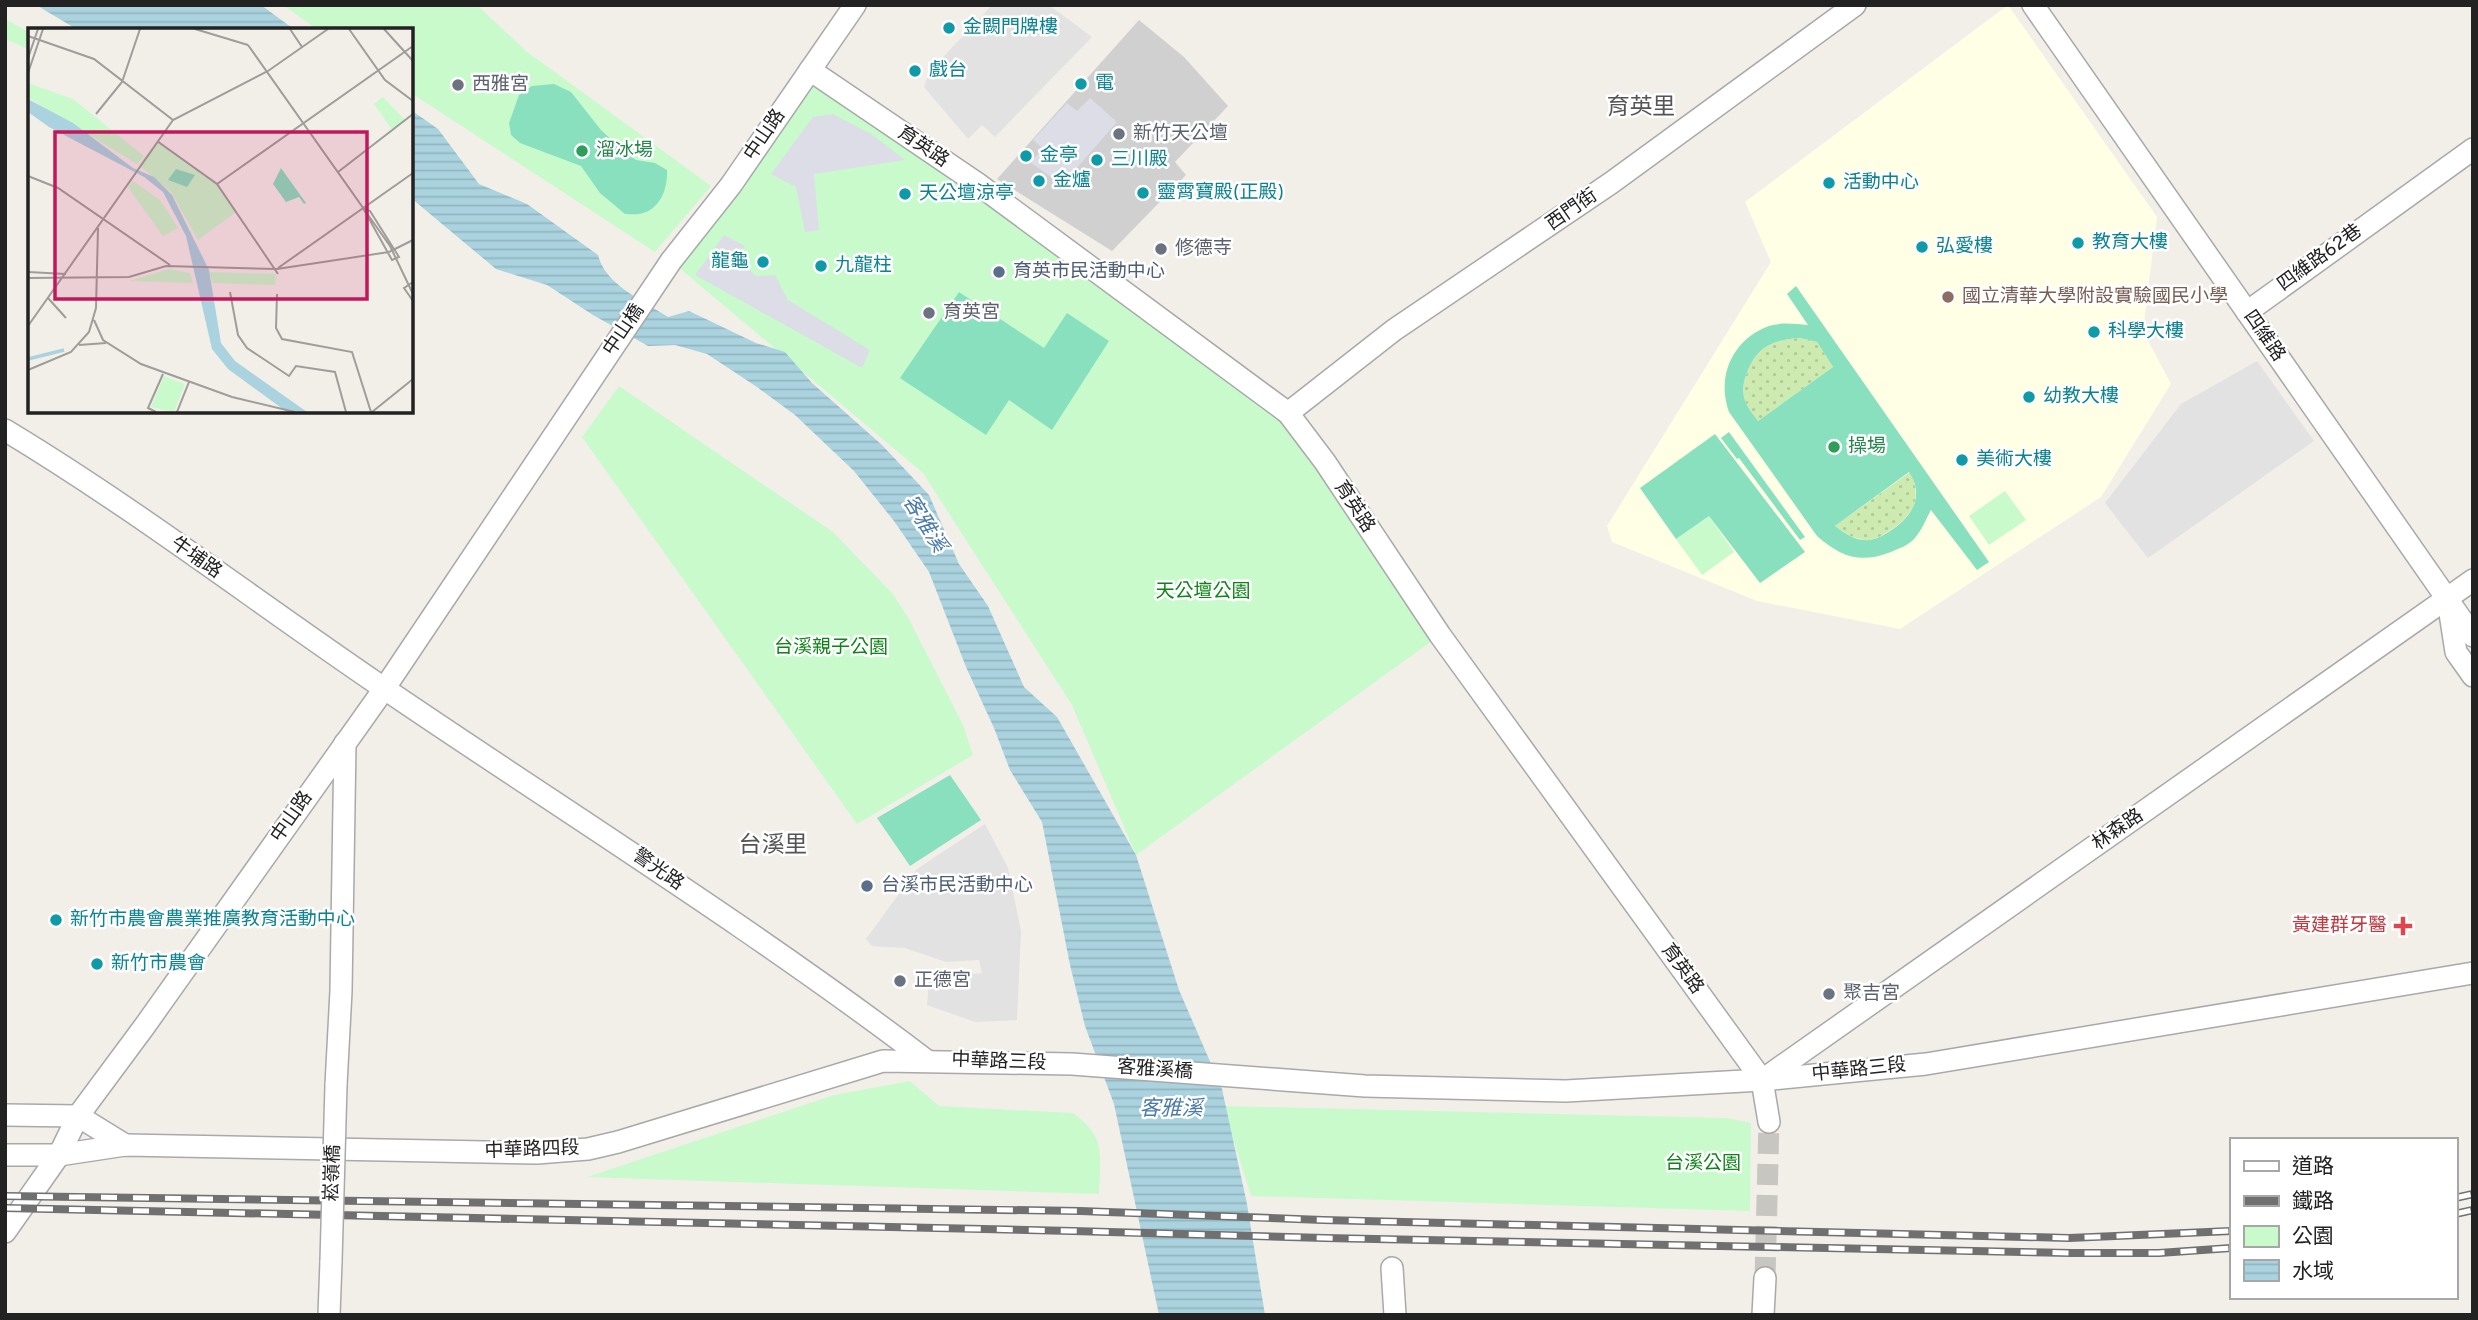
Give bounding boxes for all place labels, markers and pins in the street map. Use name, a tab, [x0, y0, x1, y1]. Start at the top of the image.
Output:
place label: 金闕門牌樓	[963, 16, 1058, 40]
marker: 金闕門牌樓	[941, 20, 957, 36]
place label: 戲台	[929, 59, 967, 83]
marker: 戲台	[907, 63, 923, 79]
place label: 電	[1095, 72, 1114, 96]
place label: 西雅宮	[472, 73, 529, 97]
marker: 電	[1073, 76, 1089, 92]
marker: 西雅宮	[450, 77, 466, 93]
place label: 新竹天公壇	[1133, 122, 1228, 146]
marker: 新竹天公壇	[1111, 126, 1127, 142]
place label: 溜冰場	[596, 139, 653, 163]
marker: 溜冰場	[574, 143, 590, 159]
place label: 金亭	[1040, 144, 1078, 168]
marker: 金亭	[1018, 148, 1034, 164]
place label: 三川殿	[1111, 148, 1168, 172]
marker: 三川殿	[1089, 152, 1105, 168]
place label: 金爐	[1053, 169, 1091, 193]
place label: 活動中心	[1843, 171, 1919, 195]
marker: 金爐	[1031, 173, 1047, 189]
marker: 活動中心	[1821, 175, 1837, 191]
place label: 靈霄寶殿(正殿)	[1157, 181, 1284, 205]
place label: 天公壇涼亭	[919, 182, 1014, 206]
marker: 靈霄寶殿(正殿)	[1135, 185, 1151, 201]
marker: 天公壇涼亭	[897, 186, 913, 202]
place label: 教育大樓	[2092, 231, 2168, 255]
place label: 弘愛樓	[1936, 235, 1993, 259]
marker: 教育大樓	[2070, 235, 2086, 251]
place label: 修德寺	[1175, 237, 1232, 261]
marker: 弘愛樓	[1914, 239, 1930, 255]
marker: 修德寺	[1153, 241, 1169, 257]
place label: 龍龜	[711, 250, 749, 274]
marker: 龍龜	[755, 254, 771, 270]
place label: 九龍柱	[835, 254, 892, 278]
marker: 九龍柱	[813, 258, 829, 274]
place label: 育英市民活動中心	[1013, 260, 1165, 284]
marker: 育英市民活動中心	[991, 264, 1007, 280]
place label: 國立清華大學附設實驗國民小學	[1962, 285, 2228, 309]
marker: 國立清華大學附設實驗國民小學	[1940, 289, 1956, 305]
place label: 育英宮	[943, 301, 1000, 325]
marker: 育英宮	[921, 305, 937, 321]
place label: 科學大樓	[2108, 320, 2184, 344]
marker: 科學大樓	[2086, 324, 2102, 340]
place label: 幼教大樓	[2043, 385, 2119, 409]
marker: 幼教大樓	[2021, 389, 2037, 405]
place label: 操場	[1848, 435, 1886, 459]
marker: 操場	[1826, 439, 1842, 455]
place label: 美術大樓	[1976, 448, 2052, 472]
marker: 美術大樓	[1954, 452, 1970, 468]
place label: 台溪市民活動中心	[881, 874, 1033, 898]
marker: 台溪市民活動中心	[859, 878, 875, 894]
place label: 新竹市農會農業推廣教育活動中心	[70, 908, 355, 932]
marker: 新竹市農會農業推廣教育活動中心	[48, 912, 64, 928]
place label: 黃建群牙醫	[2292, 914, 2387, 938]
marker: 黃建群牙醫	[2393, 916, 2413, 936]
place label: 新竹市農會	[111, 952, 206, 976]
marker: 新竹市農會	[89, 956, 105, 972]
place label: 正德宮	[914, 969, 971, 993]
marker: 正德宮	[892, 973, 908, 989]
place label: 聚吉宮	[1843, 982, 1900, 1006]
marker: 聚吉宮	[1821, 986, 1837, 1002]

